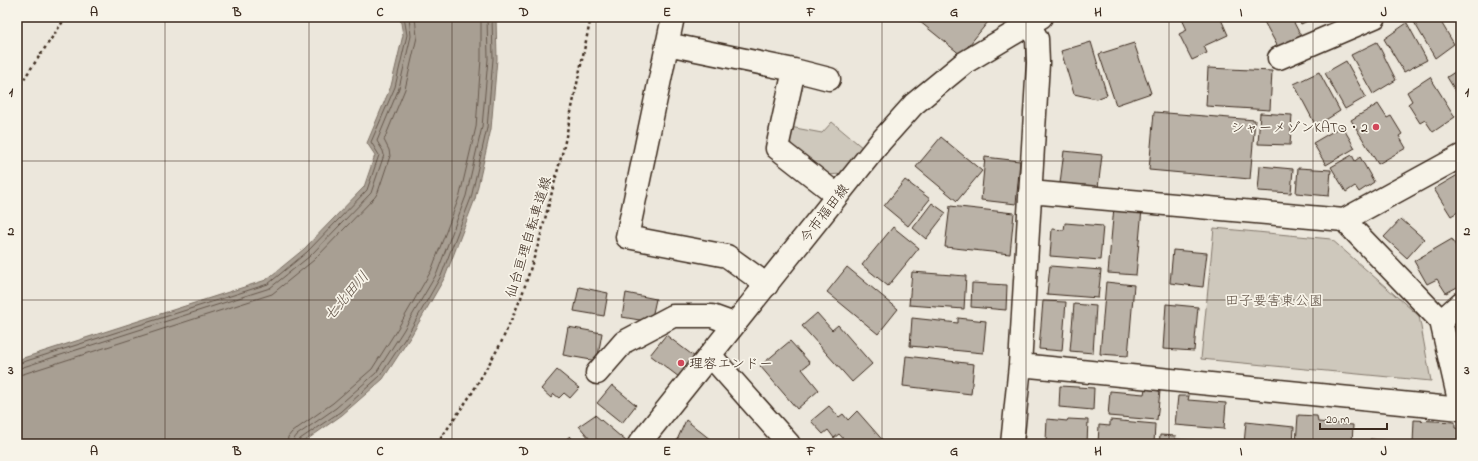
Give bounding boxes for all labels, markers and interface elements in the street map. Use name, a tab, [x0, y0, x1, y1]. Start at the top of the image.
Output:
text: A	[90, 3, 98, 22]
text: B	[232, 3, 242, 22]
text: C	[376, 3, 384, 22]
text: D	[518, 3, 529, 22]
text: E	[663, 3, 671, 22]
text: F	[806, 3, 816, 22]
text: G	[950, 3, 958, 22]
text: H	[1094, 3, 1102, 22]
text: I	[1239, 3, 1243, 22]
text: J	[1381, 3, 1387, 22]
text: 1	[9, 83, 14, 102]
text: 1	[1465, 83, 1470, 102]
place label: シャーメゾンKATO・2	[1230, 118, 1368, 139]
marker: シャーメゾンKATO・2	[1371, 122, 1381, 132]
street label: 仙台亘理自転車道線	[501, 174, 558, 301]
street label: 今市福田線	[795, 180, 855, 248]
text: 2	[7, 222, 15, 241]
text: 2	[1463, 222, 1471, 241]
water label: 七北田川	[319, 267, 375, 327]
park label: 田子要害東公園	[1225, 291, 1323, 312]
place label: 理容エンドー	[689, 354, 773, 375]
marker: 理容エンドー	[676, 358, 686, 368]
text: 3	[7, 361, 14, 380]
text: 3	[1463, 361, 1470, 380]
scale bar	[1320, 405, 1387, 431]
text: 20 m	[1326, 411, 1349, 429]
text: A	[90, 442, 98, 461]
text: B	[232, 442, 242, 461]
text: C	[376, 442, 384, 461]
text: D	[518, 442, 529, 461]
text: E	[663, 442, 671, 461]
text: F	[806, 442, 816, 461]
text: G	[950, 442, 958, 461]
text: H	[1094, 442, 1102, 461]
text: I	[1239, 442, 1243, 461]
text: J	[1381, 442, 1387, 461]

